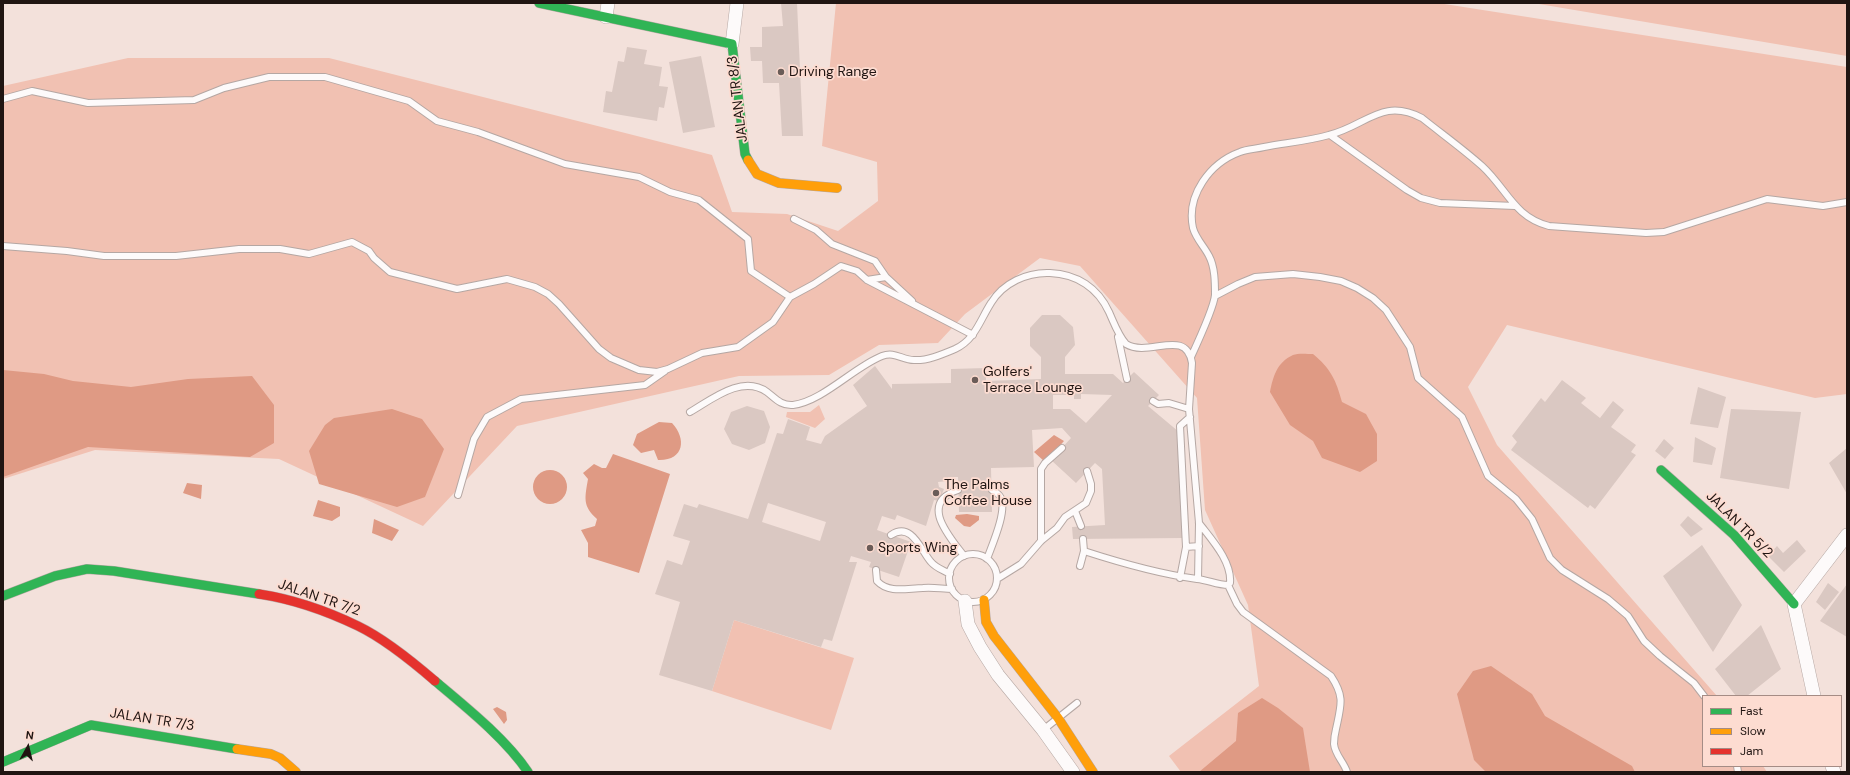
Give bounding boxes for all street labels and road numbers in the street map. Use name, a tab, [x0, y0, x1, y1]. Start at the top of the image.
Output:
street label: JALAN TR 8/3	[724, 55, 752, 143]
street label: JALAN TR 5/2	[1702, 488, 1776, 562]
street label: JALAN TR 7/2	[276, 576, 362, 620]
street label: JALAN TR 7/3	[109, 705, 195, 735]

